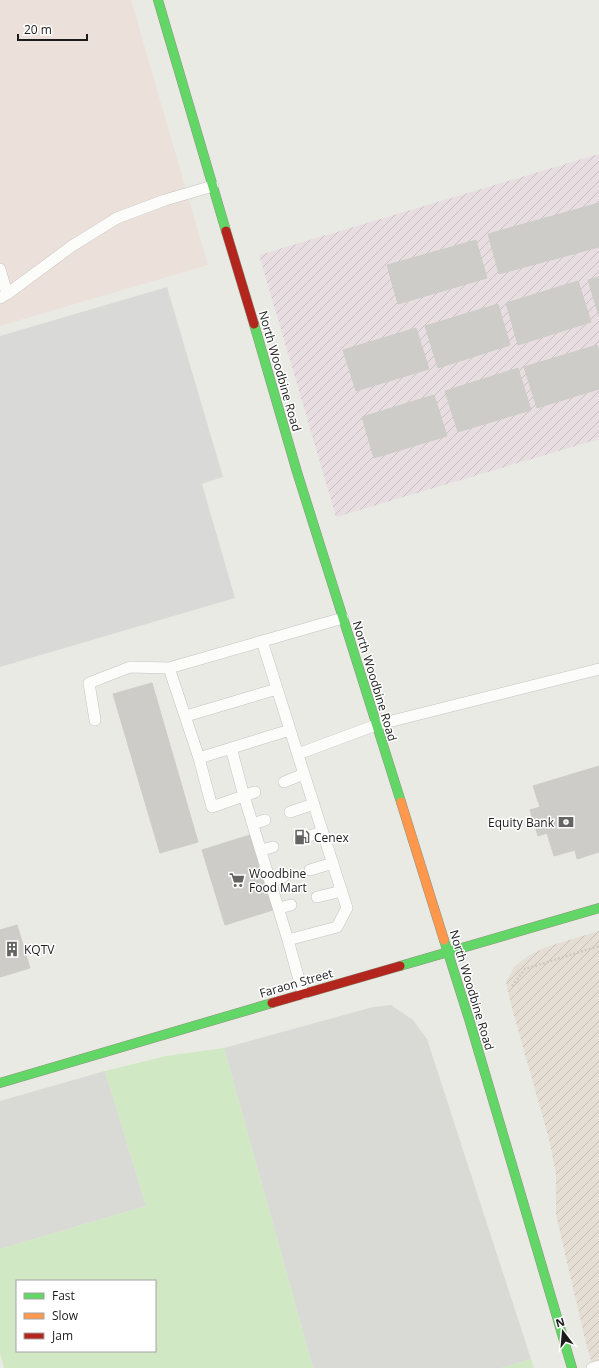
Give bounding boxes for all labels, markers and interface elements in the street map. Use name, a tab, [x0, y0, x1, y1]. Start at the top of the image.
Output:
scale bar	[18, 16, 87, 42]
text: 20 m	[24, 21, 52, 38]
street label: North Woodbine Road	[255, 309, 305, 433]
street label: North Woodbine Road	[349, 619, 401, 743]
bank icon: Equity Bank	[557, 813, 575, 831]
place label: Equity Bank	[488, 814, 555, 831]
fuel station icon: Cenex	[293, 828, 311, 846]
place label: Cenex	[314, 829, 349, 846]
place label: Woodbine Food Mart	[249, 865, 307, 896]
supermarket icon: Woodbine Food Mart	[228, 871, 246, 889]
street label: North Woodbine Road	[446, 928, 498, 1052]
building icon: KQTV	[3, 940, 21, 958]
place label: KQTV	[24, 941, 55, 958]
street label: Faraon Street	[257, 964, 335, 1002]
legend	[16, 1280, 156, 1352]
text: Fast	[52, 1287, 75, 1304]
text: Slow	[52, 1307, 79, 1324]
north arrow	[543, 1312, 583, 1352]
text: N	[554, 1313, 566, 1330]
text: Jam	[51, 1327, 73, 1344]

